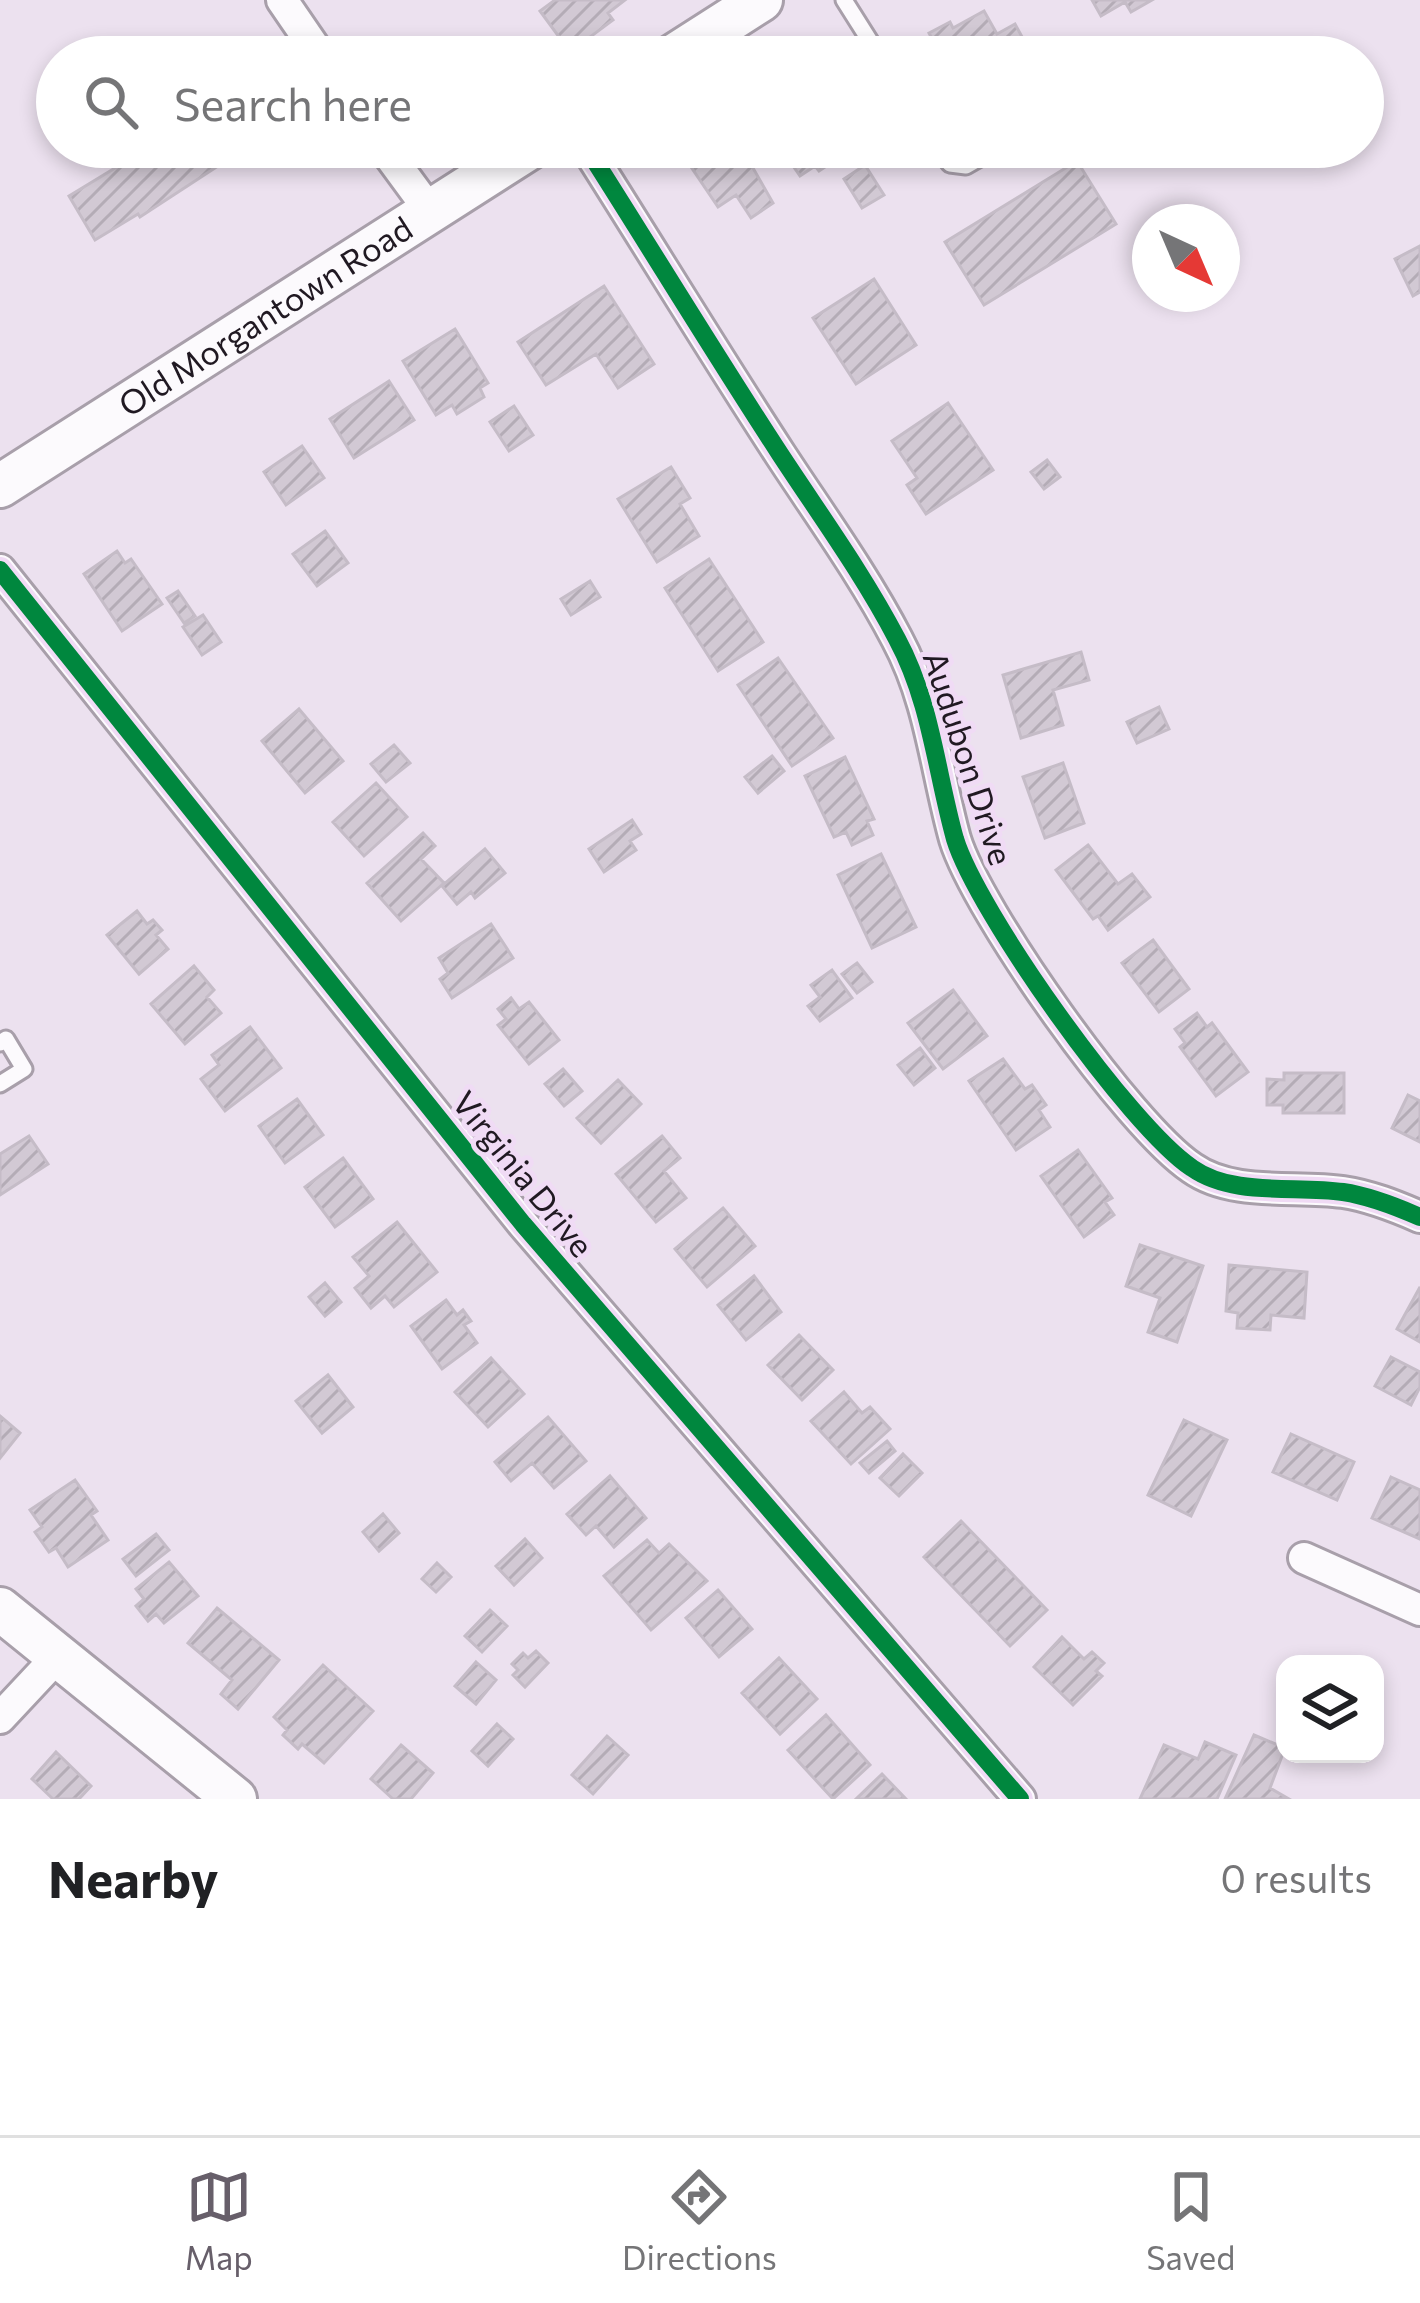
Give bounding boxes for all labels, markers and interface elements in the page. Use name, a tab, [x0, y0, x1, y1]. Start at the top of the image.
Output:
search box	[36, 36, 1384, 168]
icon: search	[78, 69, 144, 135]
text: Search here	[174, 75, 412, 130]
north arrow	[1132, 204, 1240, 312]
street label: Old Morgantown Road	[110, 206, 419, 424]
street label: Audubon Drive	[916, 645, 1023, 870]
street label: Virginia Drive	[445, 1082, 603, 1264]
map controls	[1276, 1655, 1384, 1763]
button: layers	[1276, 1655, 1384, 1763]
text: Nearby	[48, 1846, 218, 1909]
text: 0 results	[1220, 1853, 1372, 1901]
tab: Map	[185, 2164, 253, 2277]
tab: Directions	[622, 2164, 777, 2277]
tab: Saved	[1146, 2164, 1235, 2277]

